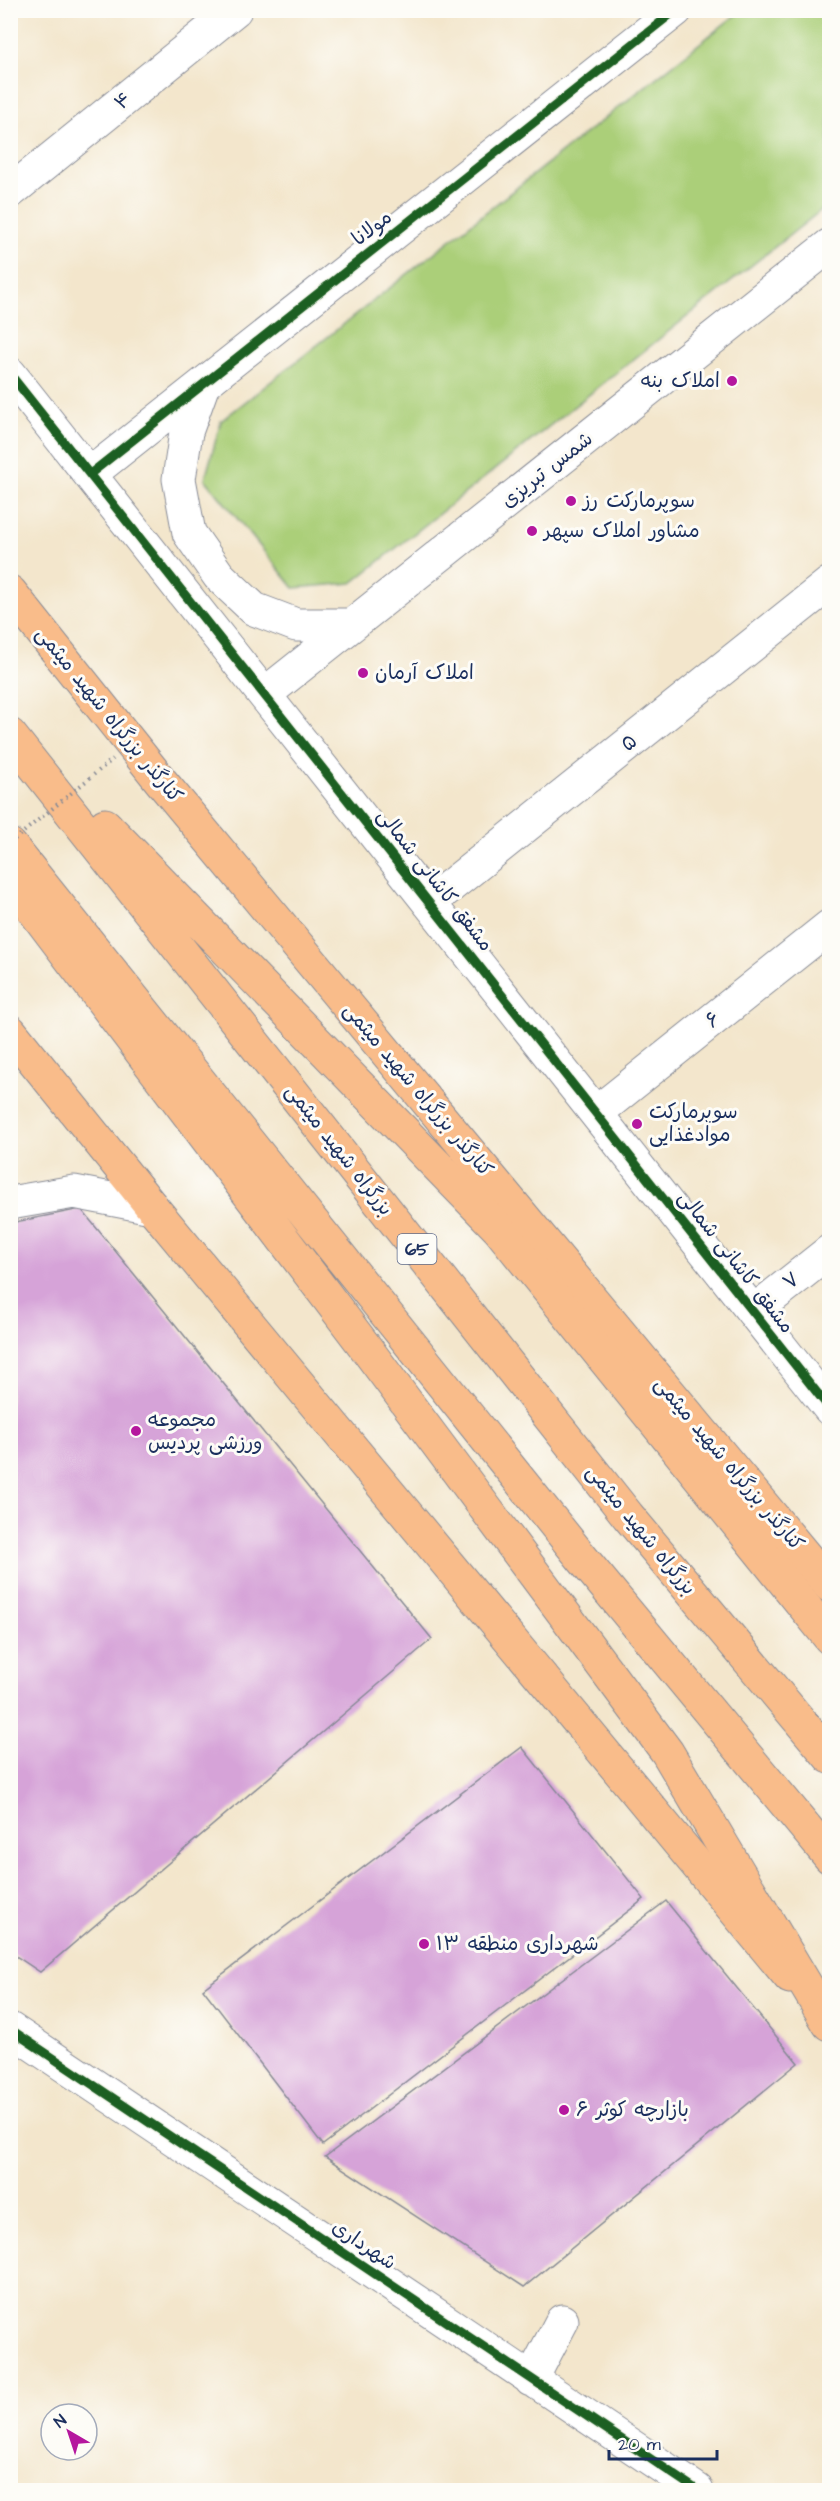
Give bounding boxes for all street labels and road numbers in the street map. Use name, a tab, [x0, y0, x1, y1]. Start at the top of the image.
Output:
street label: ۴	[108, 85, 138, 117]
street label: مولانا	[346, 203, 398, 253]
street label: شمس تبریزی	[495, 425, 599, 515]
street label: کنارگذر بزرگراه شهید میثمی	[29, 621, 189, 809]
street label: ۵	[615, 728, 643, 758]
street label: مشفق کاشانی شمالی	[370, 803, 500, 957]
street label: کنارگذر بزرگراه شهید میثمی	[338, 998, 498, 1182]
street label: ۶	[699, 1005, 727, 1035]
street label: بزرگراه شهید میثمی	[280, 1079, 398, 1221]
street label: مشفق کاشانی شمالی	[671, 1185, 801, 1339]
road number: 65	[398, 1234, 436, 1264]
street label: ۷	[777, 1266, 805, 1296]
street label: کنارگذر بزرگراه شهید میثمی	[648, 1371, 810, 1557]
street label: بزرگراه شهید میثمی	[580, 1459, 702, 1601]
street label: شهرداری	[326, 2213, 402, 2277]

